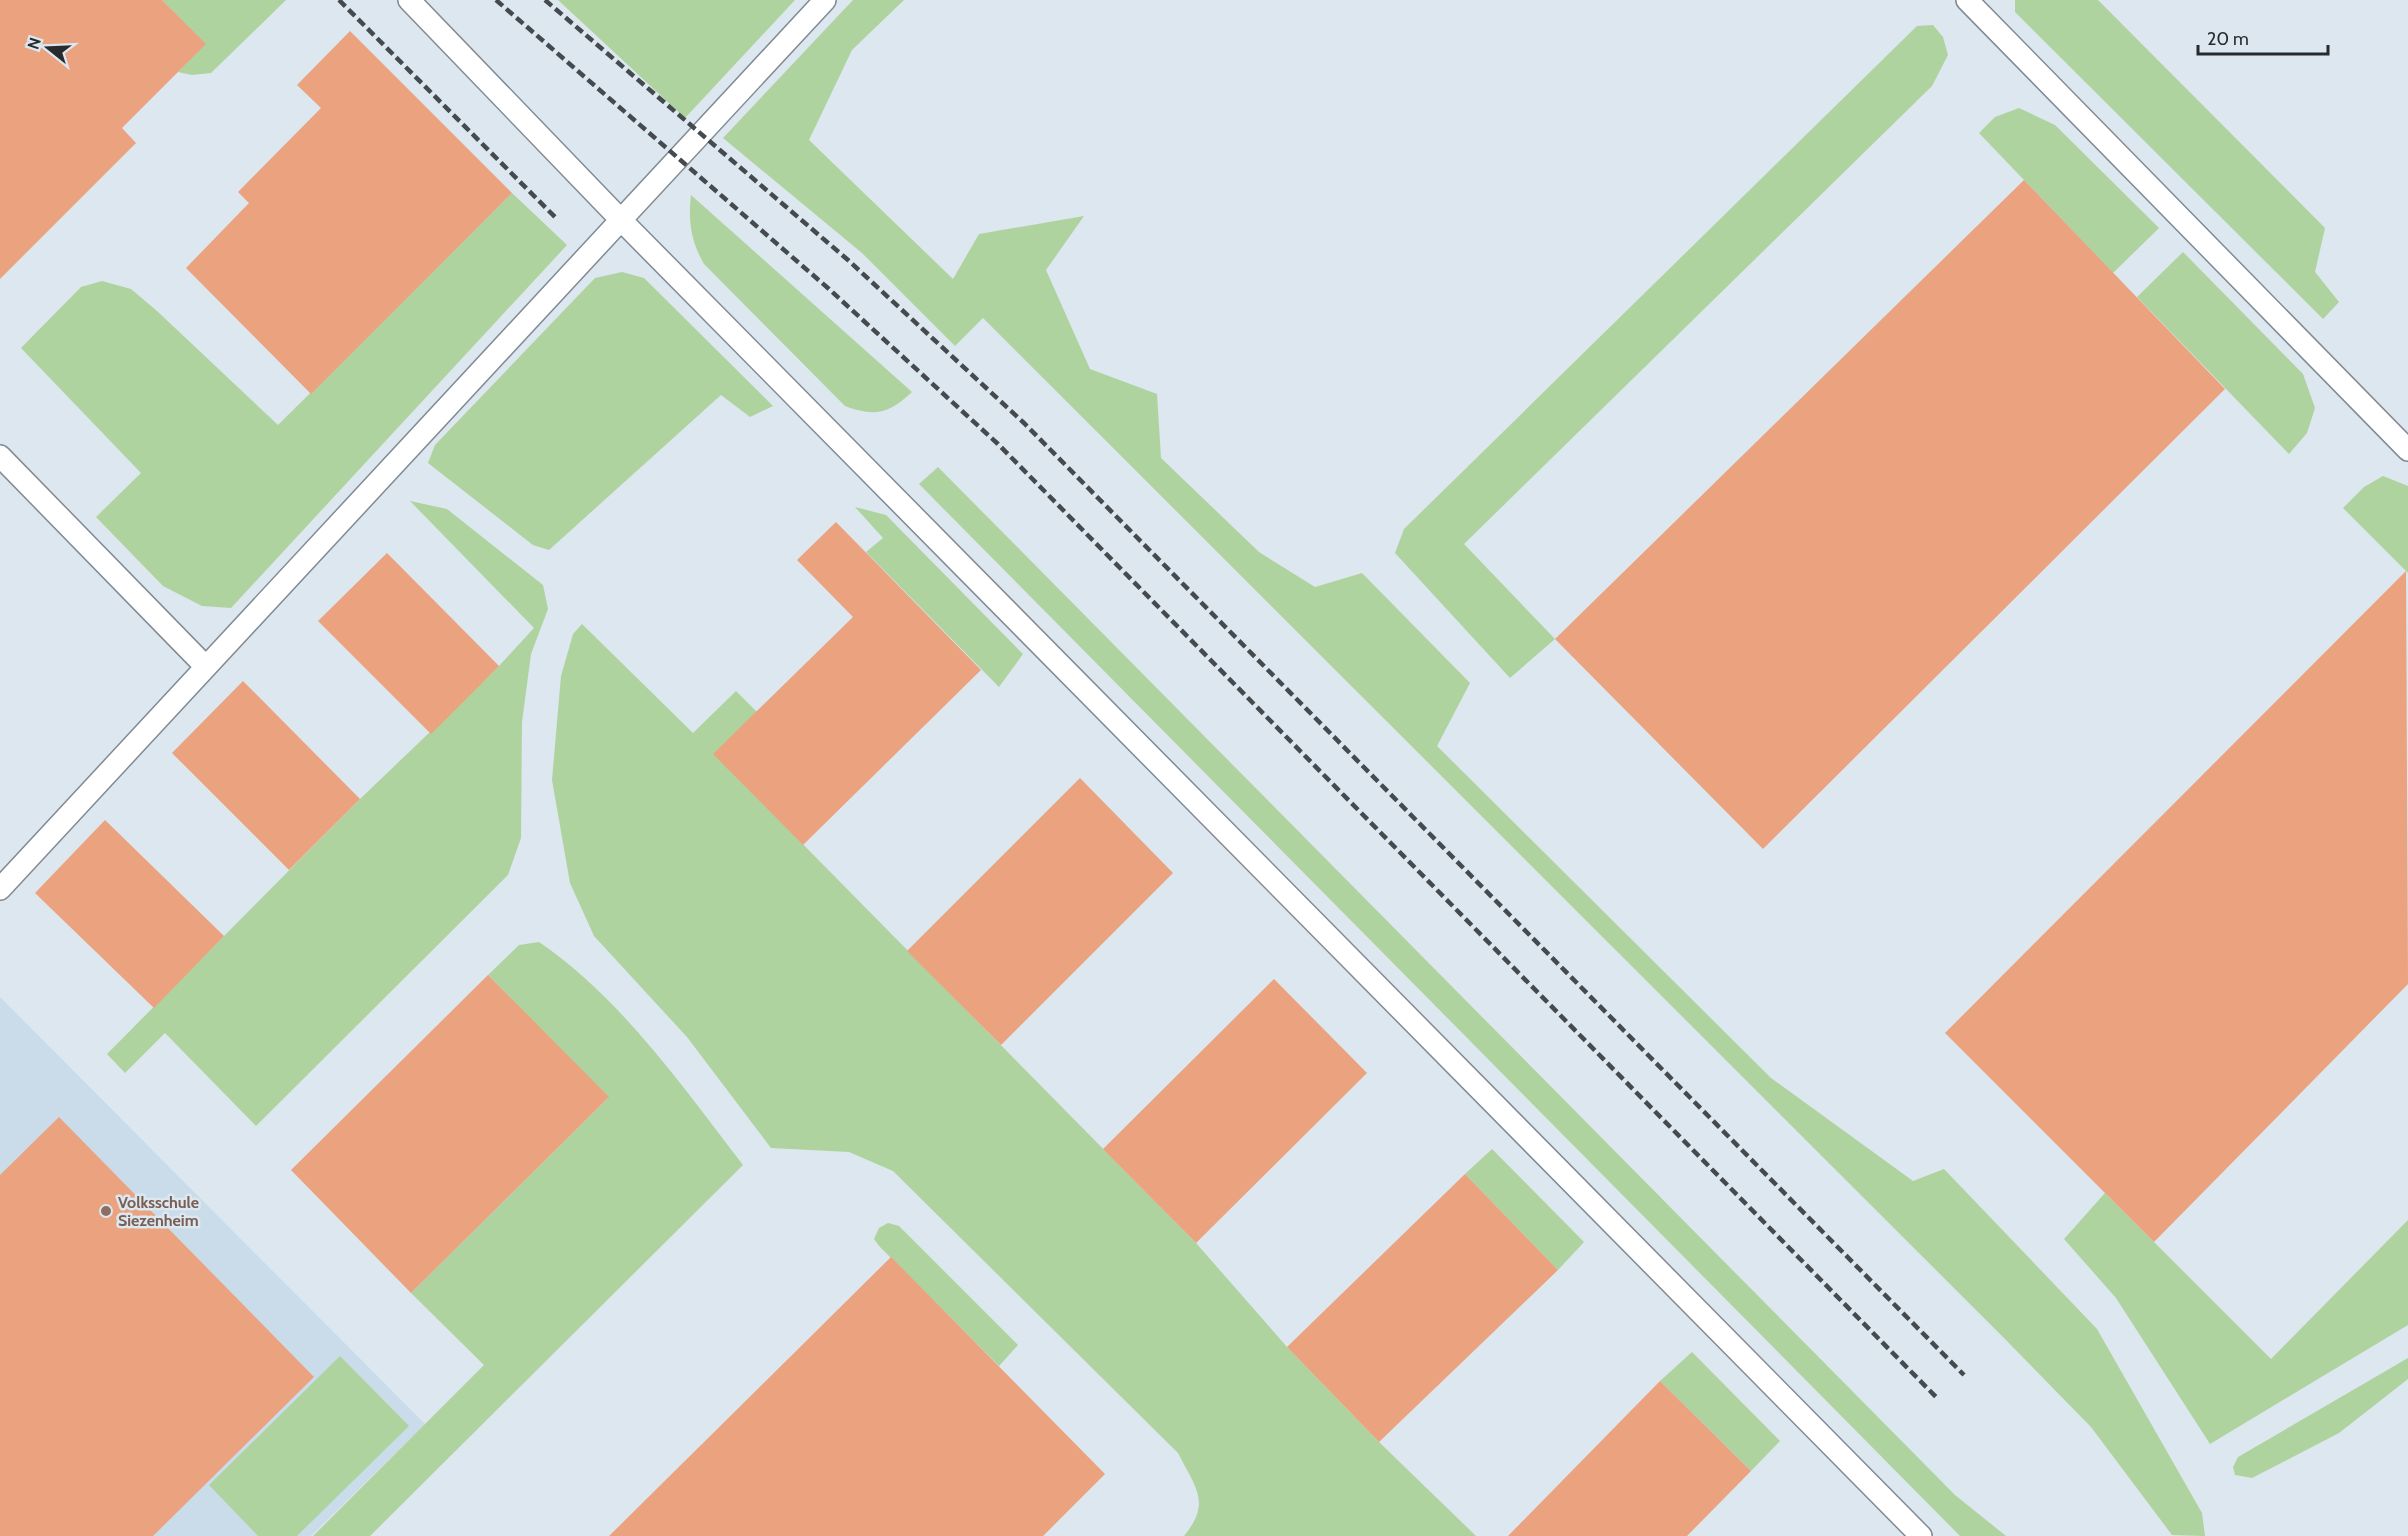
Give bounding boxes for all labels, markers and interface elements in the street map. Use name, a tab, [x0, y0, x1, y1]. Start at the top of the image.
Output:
north arrow	[18, 18, 78, 78]
scale bar	[2198, 18, 2328, 56]
text: 20 m	[2207, 28, 2249, 50]
text: N	[23, 35, 45, 52]
place label: Volksschule Siezenheim	[118, 1193, 199, 1230]
marker: Volksschule Siezenheim	[99, 1204, 113, 1218]

